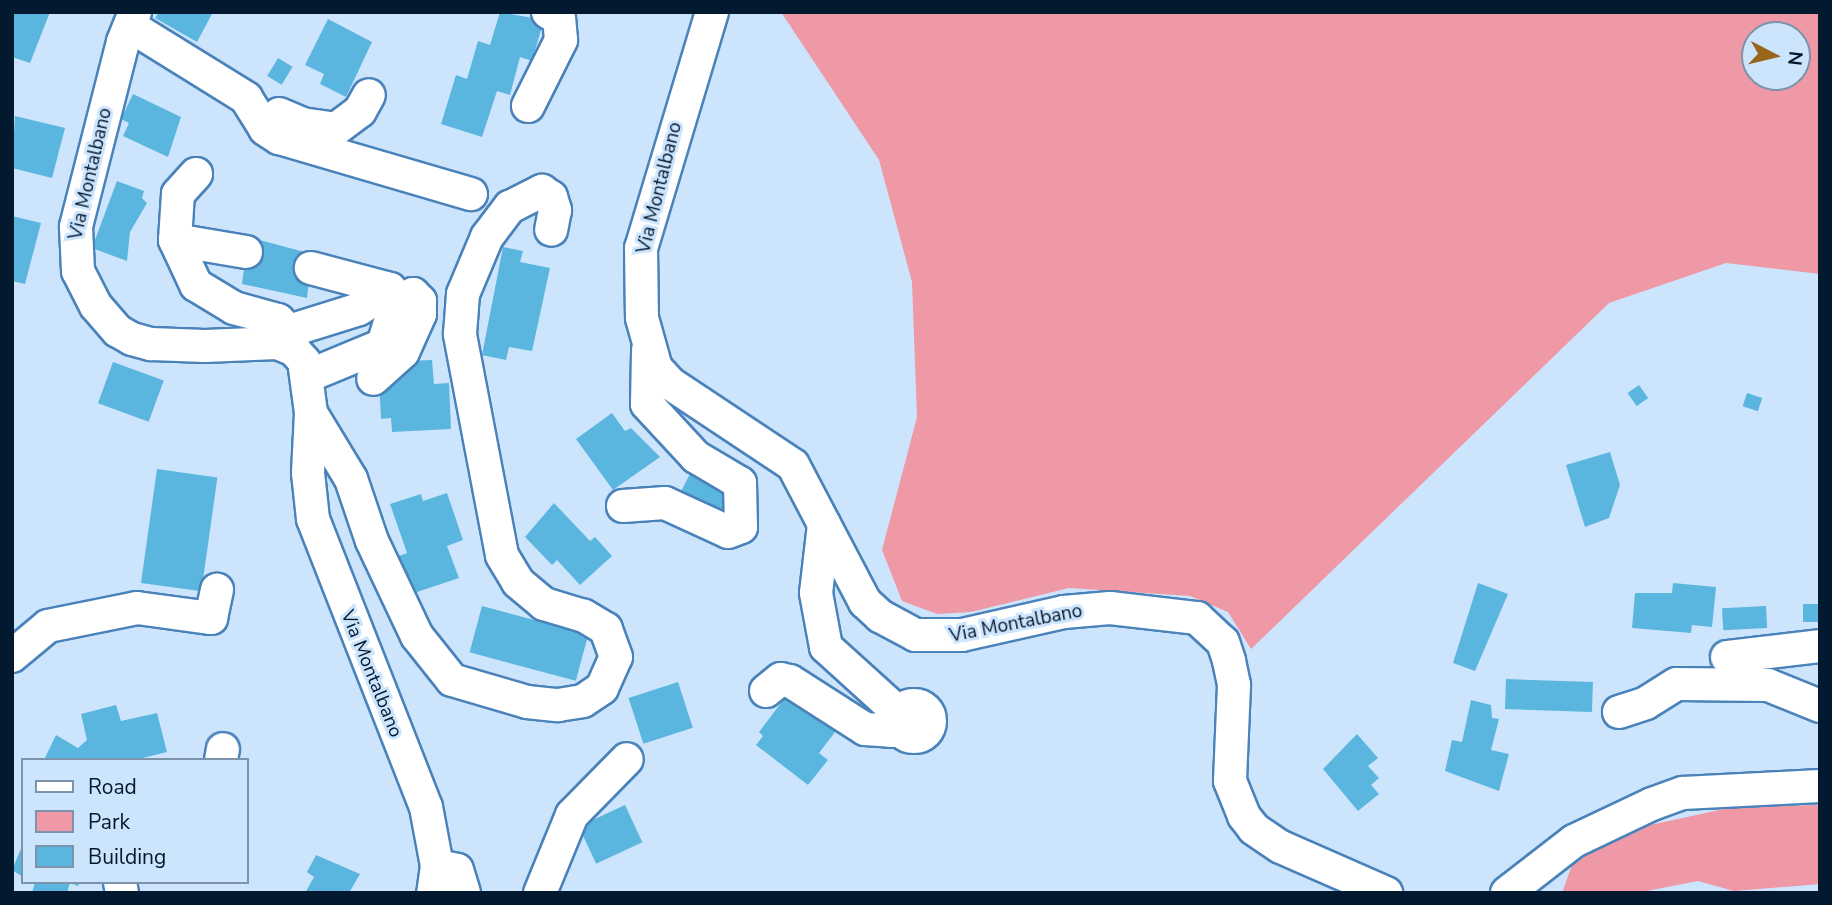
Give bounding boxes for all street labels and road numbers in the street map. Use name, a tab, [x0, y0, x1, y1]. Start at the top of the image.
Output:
street label: Via Montalbano	[65, 106, 117, 242]
street label: Via Montalbano	[633, 120, 687, 256]
street label: Via Montalbano	[948, 600, 1084, 648]
street label: Via Montalbano	[335, 607, 407, 741]

